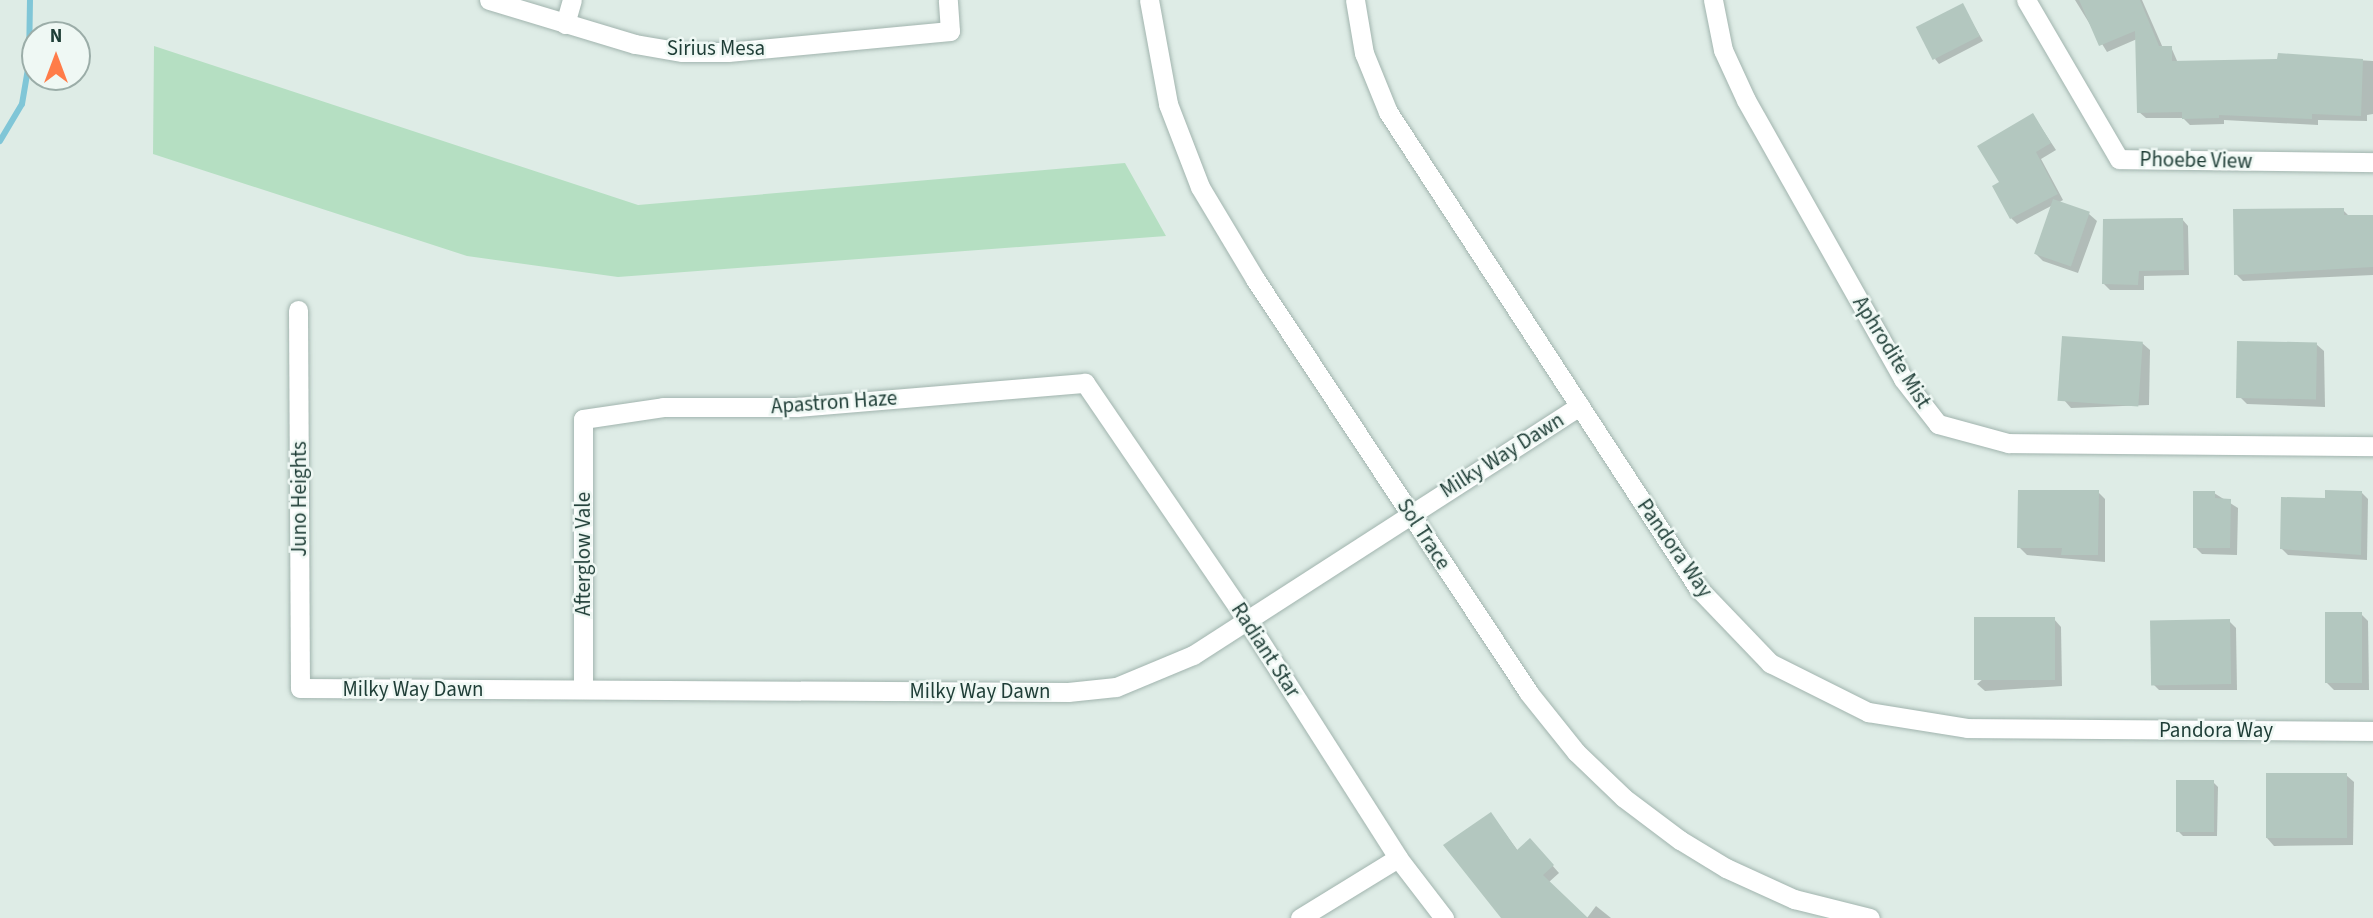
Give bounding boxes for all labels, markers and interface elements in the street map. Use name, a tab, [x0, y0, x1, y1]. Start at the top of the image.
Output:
north arrow	[21, 21, 91, 91]
text: N	[50, 23, 62, 50]
street label: Sirius Mesa	[667, 35, 765, 61]
street label: Phoebe View	[2139, 146, 2253, 174]
street label: Aphrodite Mist	[1848, 291, 1936, 413]
street label: Apastron Haze	[770, 385, 898, 419]
street label: Milky Way Dawn	[1436, 407, 1568, 503]
street label: Juno Heights	[286, 441, 312, 557]
street label: Afterglow Vale	[570, 492, 596, 616]
street label: Sol Trace	[1392, 494, 1456, 574]
street label: Pandora Way	[1632, 494, 1718, 602]
street label: Radiant Star	[1226, 598, 1306, 702]
street label: Milky Way Dawn	[342, 676, 484, 702]
street label: Milky Way Dawn	[909, 678, 1051, 704]
street label: Pandora Way	[2159, 717, 2273, 743]

